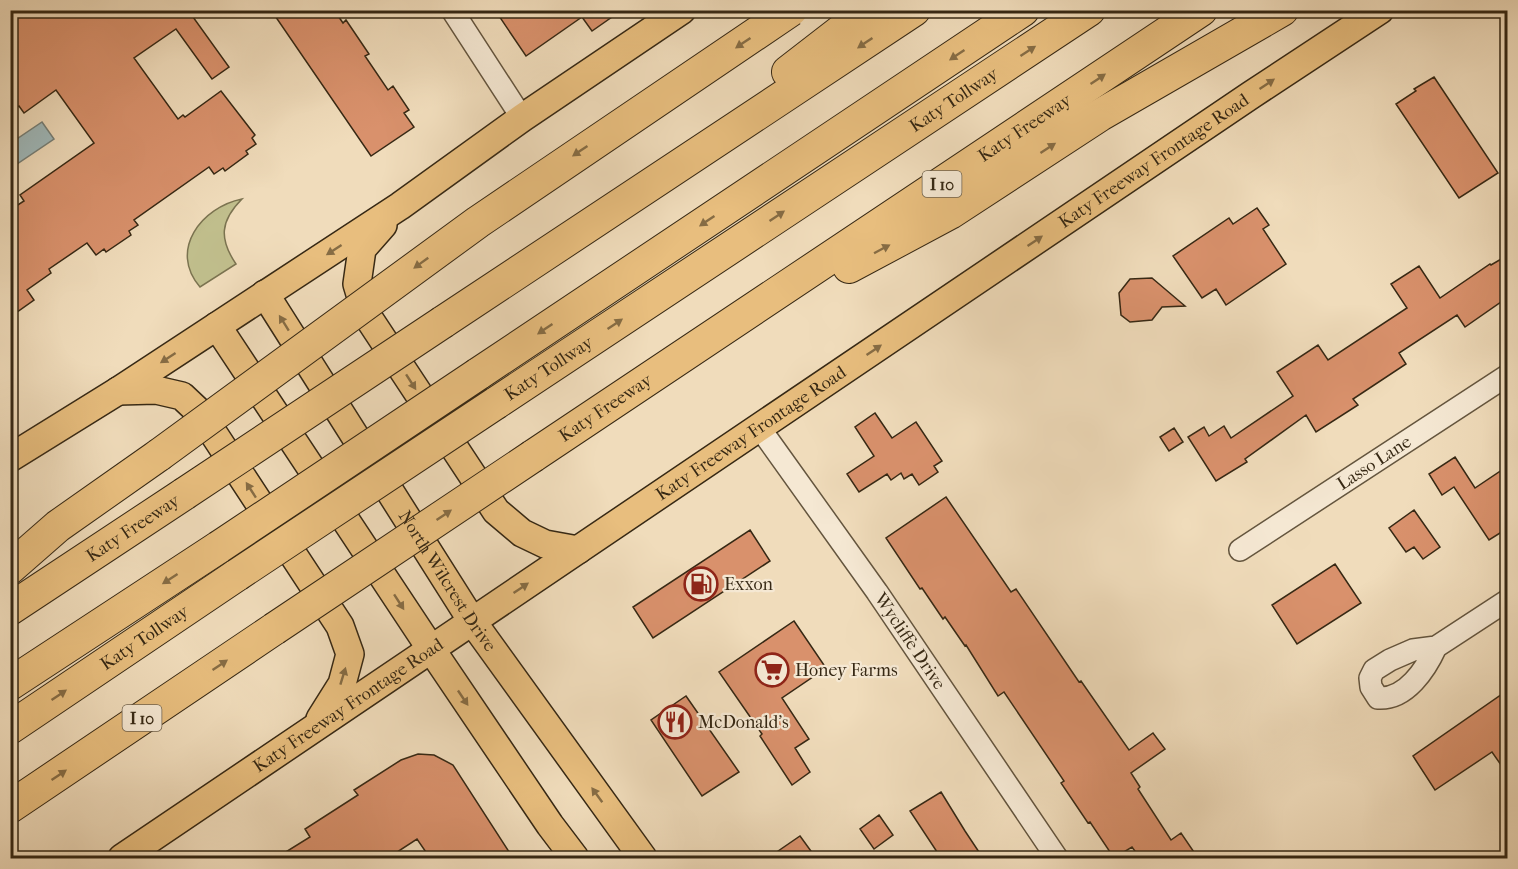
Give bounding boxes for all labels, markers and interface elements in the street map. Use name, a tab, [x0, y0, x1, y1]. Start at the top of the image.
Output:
one-way arrow	[735, 37, 751, 49]
one-way arrow	[858, 37, 874, 49]
one-way arrow	[1019, 45, 1035, 57]
one-way arrow	[949, 49, 965, 60]
street label: Katy Tollway	[906, 63, 1003, 137]
one-way arrow	[1089, 74, 1106, 85]
one-way arrow	[1258, 79, 1275, 90]
street label: Katy Freeway	[974, 89, 1076, 167]
street label: Katy Freeway Frontage Road	[1055, 90, 1253, 233]
one-way arrow	[1040, 143, 1056, 154]
one-way arrow	[573, 145, 589, 157]
road number: I 10	[922, 171, 962, 197]
one-way arrow	[769, 210, 785, 222]
one-way arrow	[700, 215, 716, 227]
one-way arrow	[1027, 235, 1044, 246]
one-way arrow	[325, 244, 342, 255]
one-way arrow	[873, 244, 890, 254]
one-way arrow	[413, 257, 429, 269]
one-way arrow	[278, 315, 289, 331]
one-way arrow	[607, 319, 623, 330]
one-way arrow	[537, 323, 553, 334]
street label: Katy Tollway	[501, 331, 598, 405]
one-way arrow	[865, 344, 881, 356]
one-way arrow	[160, 352, 176, 363]
street label: Katy Freeway Frontage Road	[652, 362, 850, 505]
street label: Katy Freeway	[555, 369, 657, 447]
one-way arrow	[405, 374, 416, 390]
street label: Lasso Lane	[1333, 431, 1415, 495]
one-way arrow	[245, 482, 257, 498]
street label: Katy Freeway	[82, 489, 185, 567]
street label: North Wilcrest Drive	[394, 507, 501, 656]
one-way arrow	[436, 509, 452, 521]
fuel station icon: Exxon	[683, 566, 719, 602]
one-way arrow	[162, 573, 178, 584]
place label: Exxon	[724, 574, 773, 595]
one-way arrow	[512, 582, 528, 594]
street label: Wycliffe Drive	[869, 588, 950, 694]
one-way arrow	[394, 594, 405, 610]
street label: Katy Tollway	[97, 600, 194, 675]
street label: Katy Freeway Frontage Road	[249, 634, 448, 777]
supermarket icon: Honey Farms	[754, 652, 790, 688]
one-way arrow	[212, 659, 228, 671]
place label: Honey Farms	[795, 660, 898, 681]
one-way arrow	[339, 667, 348, 685]
one-way arrow	[51, 690, 67, 701]
one-way arrow	[458, 690, 469, 706]
restaurant icon: McDonald's	[657, 704, 693, 740]
road number: I 10	[122, 705, 162, 731]
place label: McDonald's	[698, 712, 789, 733]
one-way arrow	[51, 770, 67, 781]
one-way arrow	[592, 787, 604, 802]

